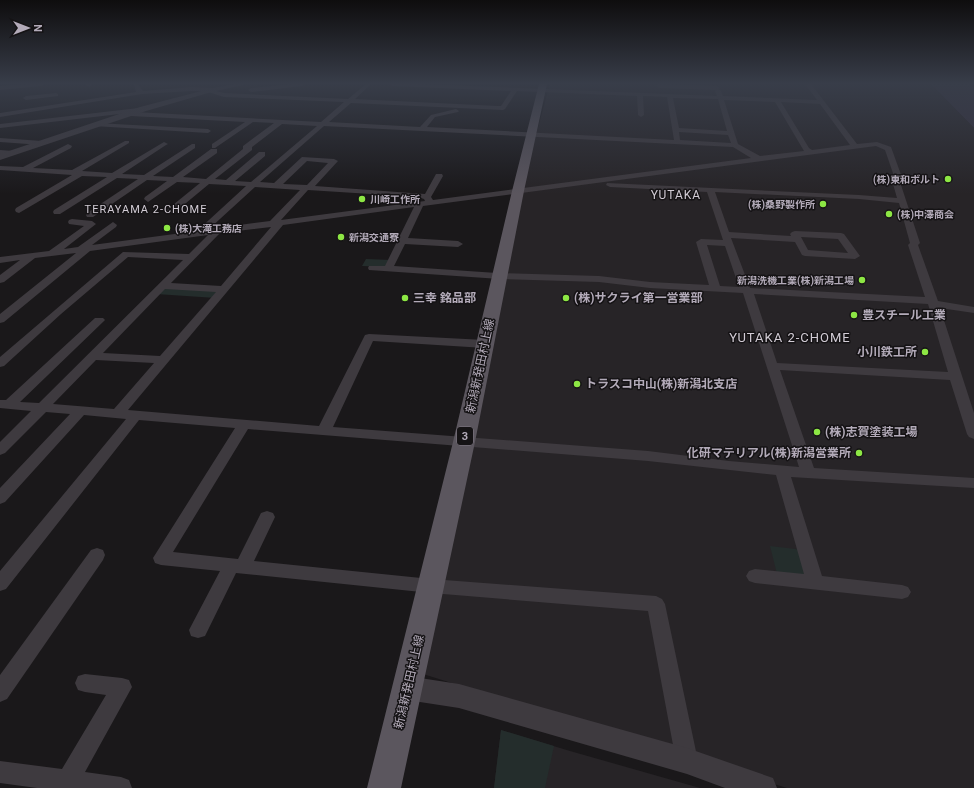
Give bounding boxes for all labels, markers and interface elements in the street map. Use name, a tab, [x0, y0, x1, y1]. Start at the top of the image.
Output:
north arrow	[8, 8, 48, 48]
text: N	[31, 24, 44, 32]
place label: (株)東和ボルト	[873, 174, 940, 186]
marker: (株)東和ボルト	[943, 174, 953, 184]
district label: YUTAKA	[651, 188, 701, 202]
marker: 川崎工作所	[357, 194, 367, 204]
place label: 川崎工作所	[370, 194, 420, 205]
place label: (株)桑野製作所	[748, 199, 815, 211]
marker: (株)桑野製作所	[818, 199, 828, 209]
district label: TERAYAMA 2-CHOME	[85, 203, 207, 216]
marker: (株)中澤商会	[884, 209, 894, 219]
place label: (株)中澤商会	[897, 209, 954, 221]
marker: (株)大滝工務店	[162, 223, 172, 233]
place label: (株)大滝工務店	[175, 223, 242, 235]
marker: 新潟交通寮	[336, 232, 346, 242]
place label: 新潟交通寮	[349, 232, 399, 243]
place label: 新潟洗機工業(株)新潟工場	[737, 275, 854, 287]
marker: 新潟洗機工業(株)新潟工場	[857, 275, 867, 285]
place label: 三幸 銘品部	[413, 291, 476, 305]
place label: (株)サクライ第一営業部	[574, 291, 702, 305]
marker: 三幸 銘品部	[400, 293, 410, 303]
marker: (株)サクライ第一営業部	[561, 293, 571, 303]
place label: 豊スチール工業	[862, 308, 946, 322]
marker: 豊スチール工業	[849, 310, 859, 320]
street label: 新潟新発田村上線	[463, 318, 497, 414]
district label: YUTAKA 2-CHOME	[729, 330, 851, 345]
place label: 小川鉄工所	[857, 345, 917, 359]
marker: 小川鉄工所	[920, 347, 930, 357]
place label: トラスコ中山(株)新潟北支店	[585, 377, 737, 391]
marker: トラスコ中山(株)新潟北支店	[572, 379, 582, 389]
place label: (株)志賀塗装工場	[825, 425, 917, 439]
road number: 3	[457, 427, 473, 445]
marker: (株)志賀塗装工場	[812, 427, 822, 437]
place label: 化研マテリアル(株)新潟営業所	[687, 446, 851, 460]
marker: 化研マテリアル(株)新潟営業所	[854, 448, 864, 458]
street label: 新潟新発田村上線	[391, 634, 427, 730]

